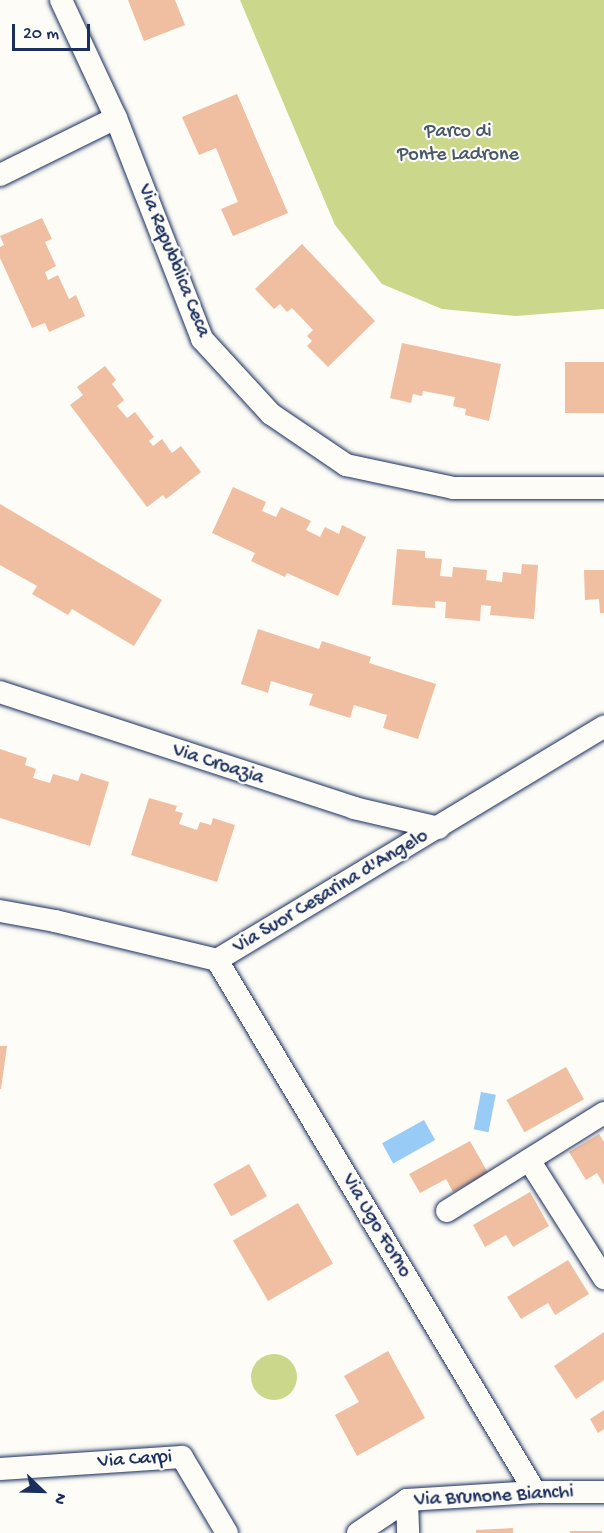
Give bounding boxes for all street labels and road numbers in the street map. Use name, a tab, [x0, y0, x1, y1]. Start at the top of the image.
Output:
street label: Via Repubblica Ceca	[131, 181, 215, 341]
street label: Via Croazia	[169, 739, 267, 791]
street label: Via Suor Cesarina d'Angelo	[229, 824, 433, 960]
street label: Via Ugo Forno	[336, 1170, 416, 1282]
street label: Via Carpi	[97, 1445, 173, 1475]
street label: Via Brunone Bianchi	[414, 1481, 574, 1513]

